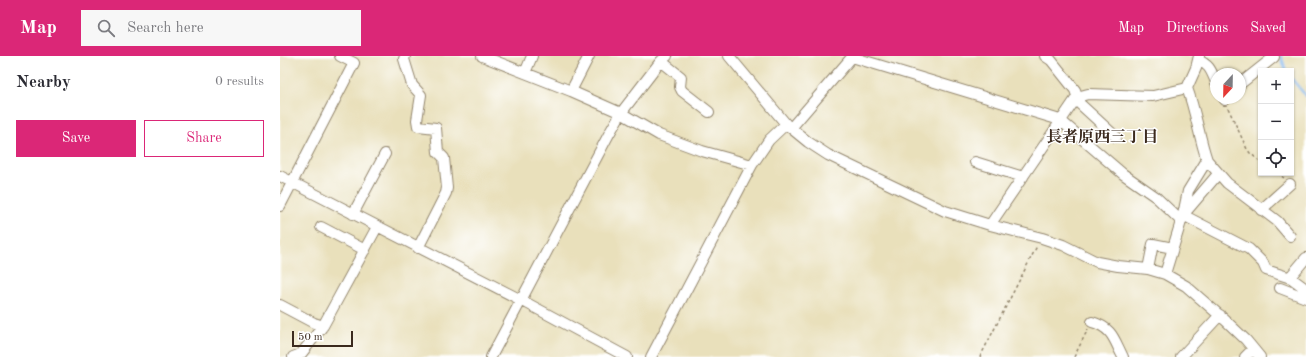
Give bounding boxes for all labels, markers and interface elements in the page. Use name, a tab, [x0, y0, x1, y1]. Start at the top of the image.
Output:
search box	[81, 10, 361, 46]
icon: search	[95, 17, 117, 39]
text: Map	[20, 19, 57, 38]
text: Search here	[127, 21, 204, 36]
text: Map	[1118, 21, 1144, 35]
text: Directions	[1166, 21, 1228, 35]
text: Saved	[1250, 21, 1286, 35]
north arrow	[1210, 68, 1246, 104]
map controls	[1258, 68, 1294, 176]
button: +	[1258, 68, 1294, 104]
text: Nearby	[16, 74, 71, 91]
text: 0 results	[215, 75, 264, 88]
button: −	[1258, 104, 1294, 140]
button: Save	[16, 120, 136, 157]
button: Share	[144, 120, 264, 157]
district label: 長者原西三丁目	[1046, 128, 1158, 146]
button: locate	[1258, 140, 1294, 176]
scale bar	[292, 329, 353, 348]
text: 50 m	[298, 332, 323, 343]

